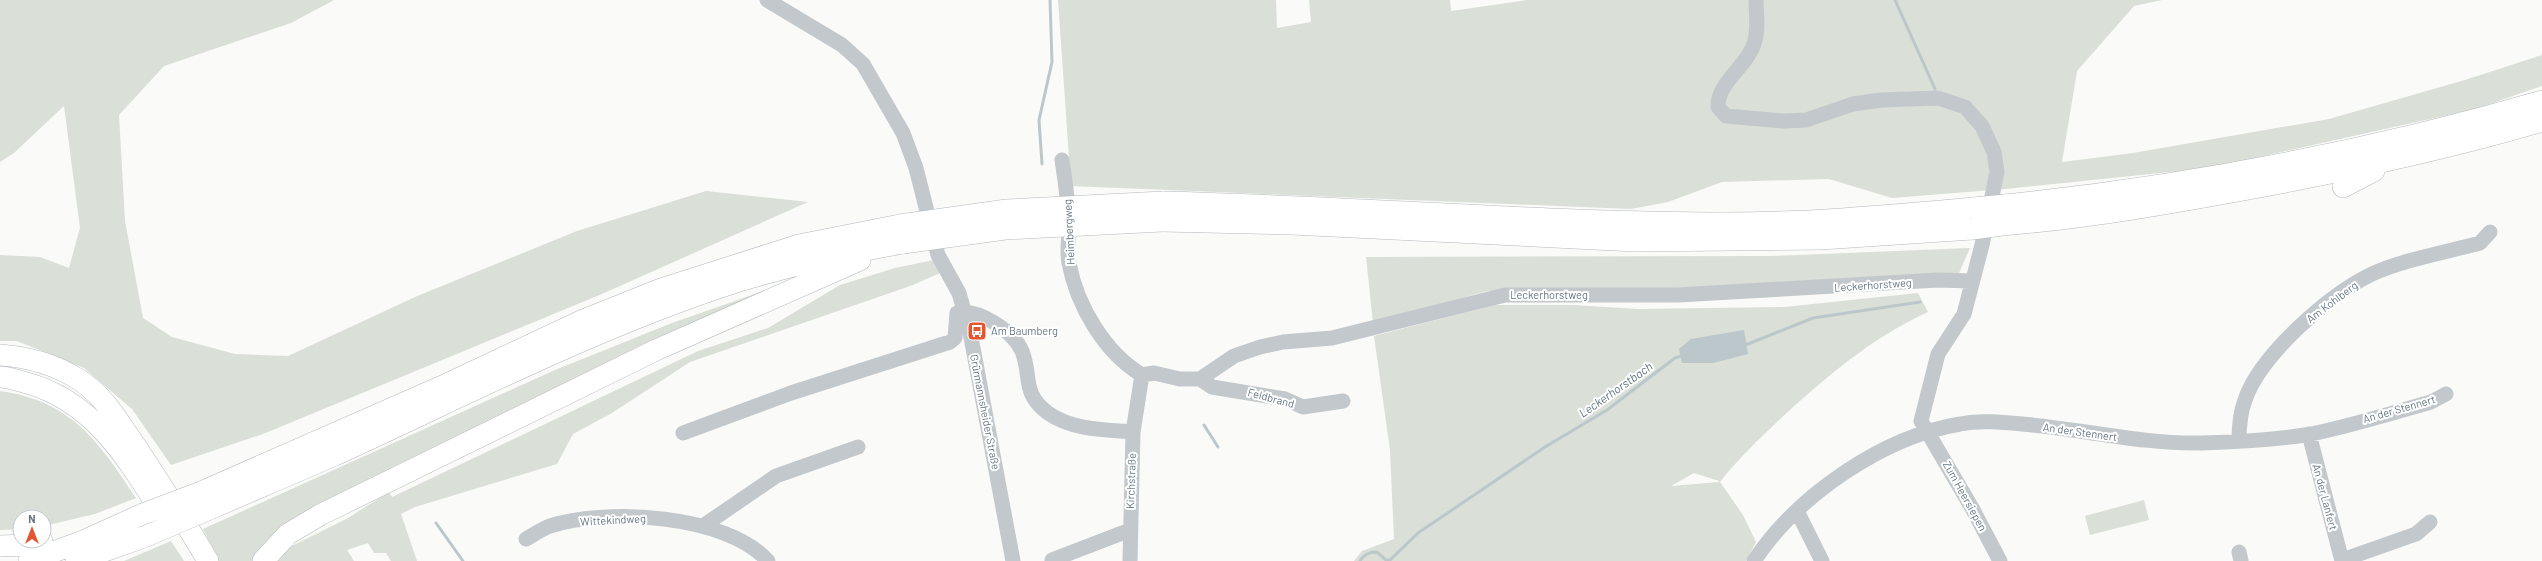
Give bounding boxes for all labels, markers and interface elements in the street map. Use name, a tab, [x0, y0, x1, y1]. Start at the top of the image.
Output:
street label: Heimbergweg	[1060, 199, 1077, 265]
street label: Leckerhorstweg	[1834, 275, 1912, 294]
street label: Am Kohlberg	[2304, 278, 2360, 325]
street label: Leckerhorstweg	[1510, 288, 1588, 301]
bus stop icon: Am Baumberg	[966, 320, 988, 342]
place label: Am Baumberg	[991, 324, 1058, 337]
street label: Grürmannsheider Straße	[968, 353, 1003, 471]
water label: Leckerhorstbach	[1576, 359, 1655, 420]
street label: Feldbrand	[1246, 385, 1296, 410]
street label: An der Stennert	[2361, 392, 2437, 425]
street label: An der Stennert	[2042, 420, 2118, 443]
street label: Kirchstraße	[1123, 453, 1138, 509]
street label: Zum Heersiepen	[1941, 459, 1990, 533]
street label: An der Lanfert	[2310, 462, 2341, 531]
north arrow	[12, 509, 52, 549]
street label: Wittekindweg	[580, 511, 646, 528]
text: N	[28, 512, 36, 525]

